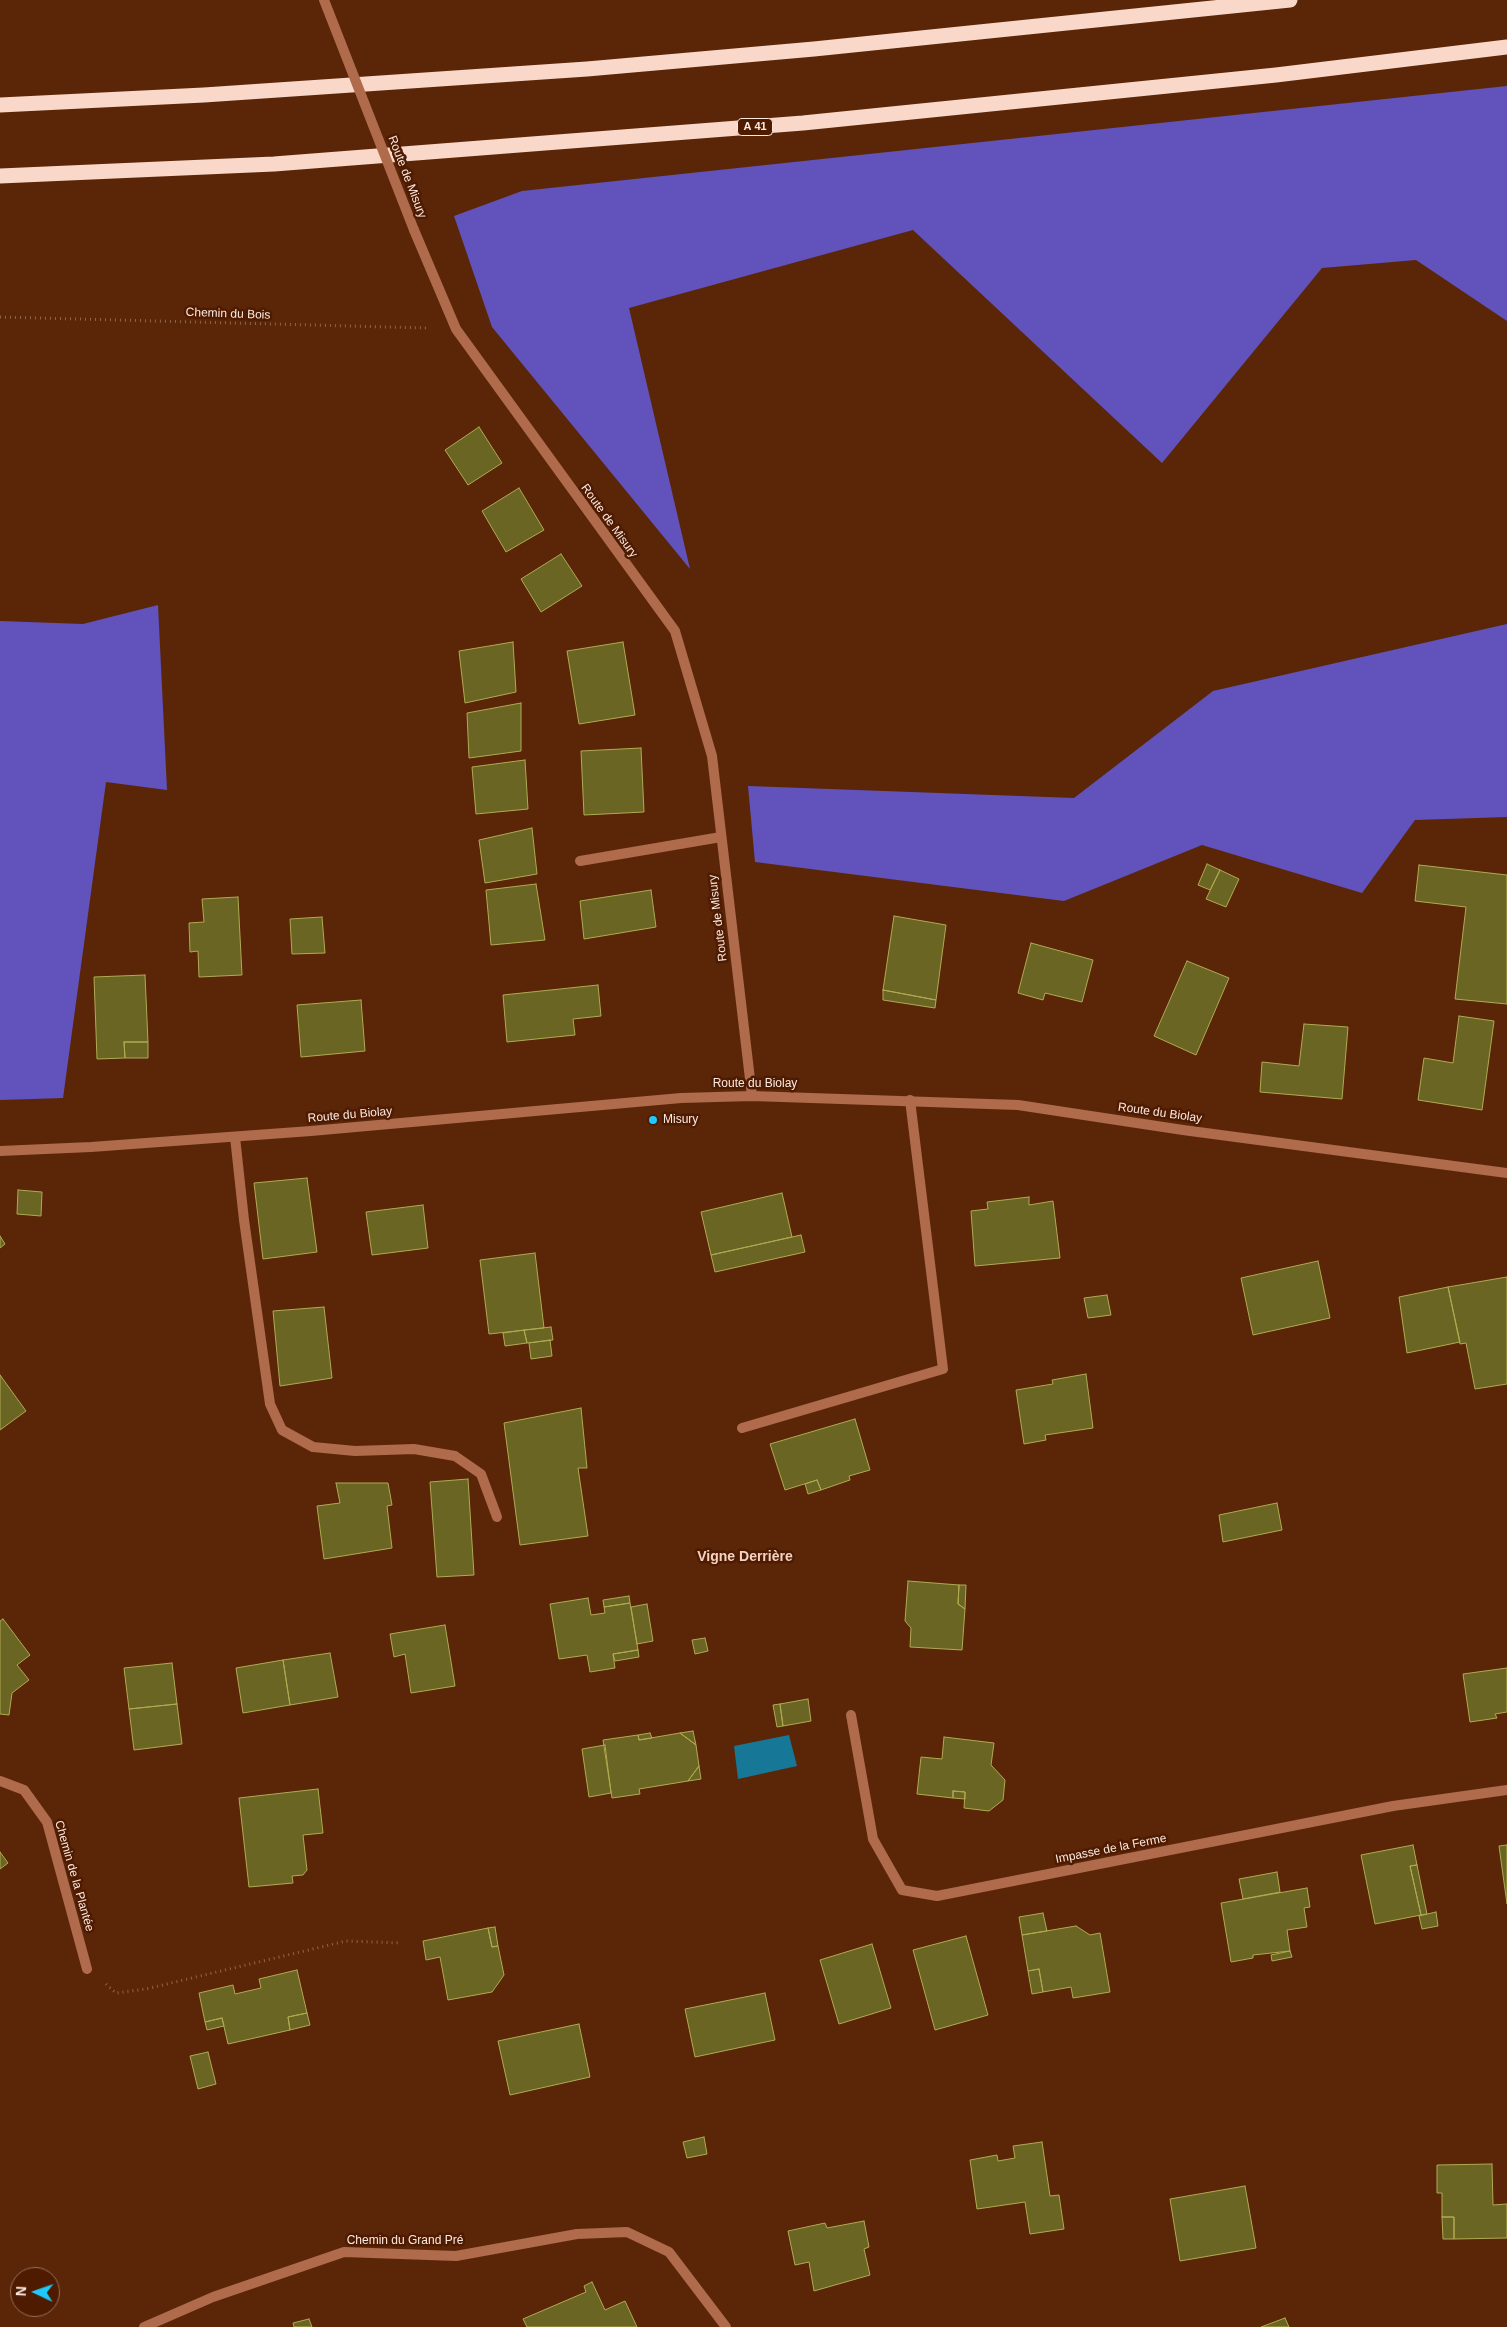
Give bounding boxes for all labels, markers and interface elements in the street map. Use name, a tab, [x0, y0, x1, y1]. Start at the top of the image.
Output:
road number: A 41	[738, 118, 772, 136]
street label: Route de Misury	[385, 134, 429, 220]
street label: Chemin du Bois	[185, 305, 271, 323]
street label: Route de Misury	[577, 481, 641, 561]
street label: Route de Misury	[706, 874, 730, 962]
street label: Route du Biolay	[713, 1077, 797, 1091]
street label: Route du Biolay	[1117, 1100, 1203, 1126]
street label: Route du Biolay	[307, 1104, 393, 1126]
place label: Misury	[663, 1113, 698, 1127]
marker: Misury	[647, 1114, 659, 1126]
district label: Vigne Derrière	[697, 1549, 793, 1565]
street label: Chemin de la Plantée	[51, 1819, 97, 1933]
street label: Impasse de la Ferme	[1054, 1831, 1168, 1867]
street label: Chemin du Grand Pré	[347, 2234, 463, 2248]
north arrow	[10, 2267, 60, 2317]
text: N	[13, 2286, 29, 2297]

